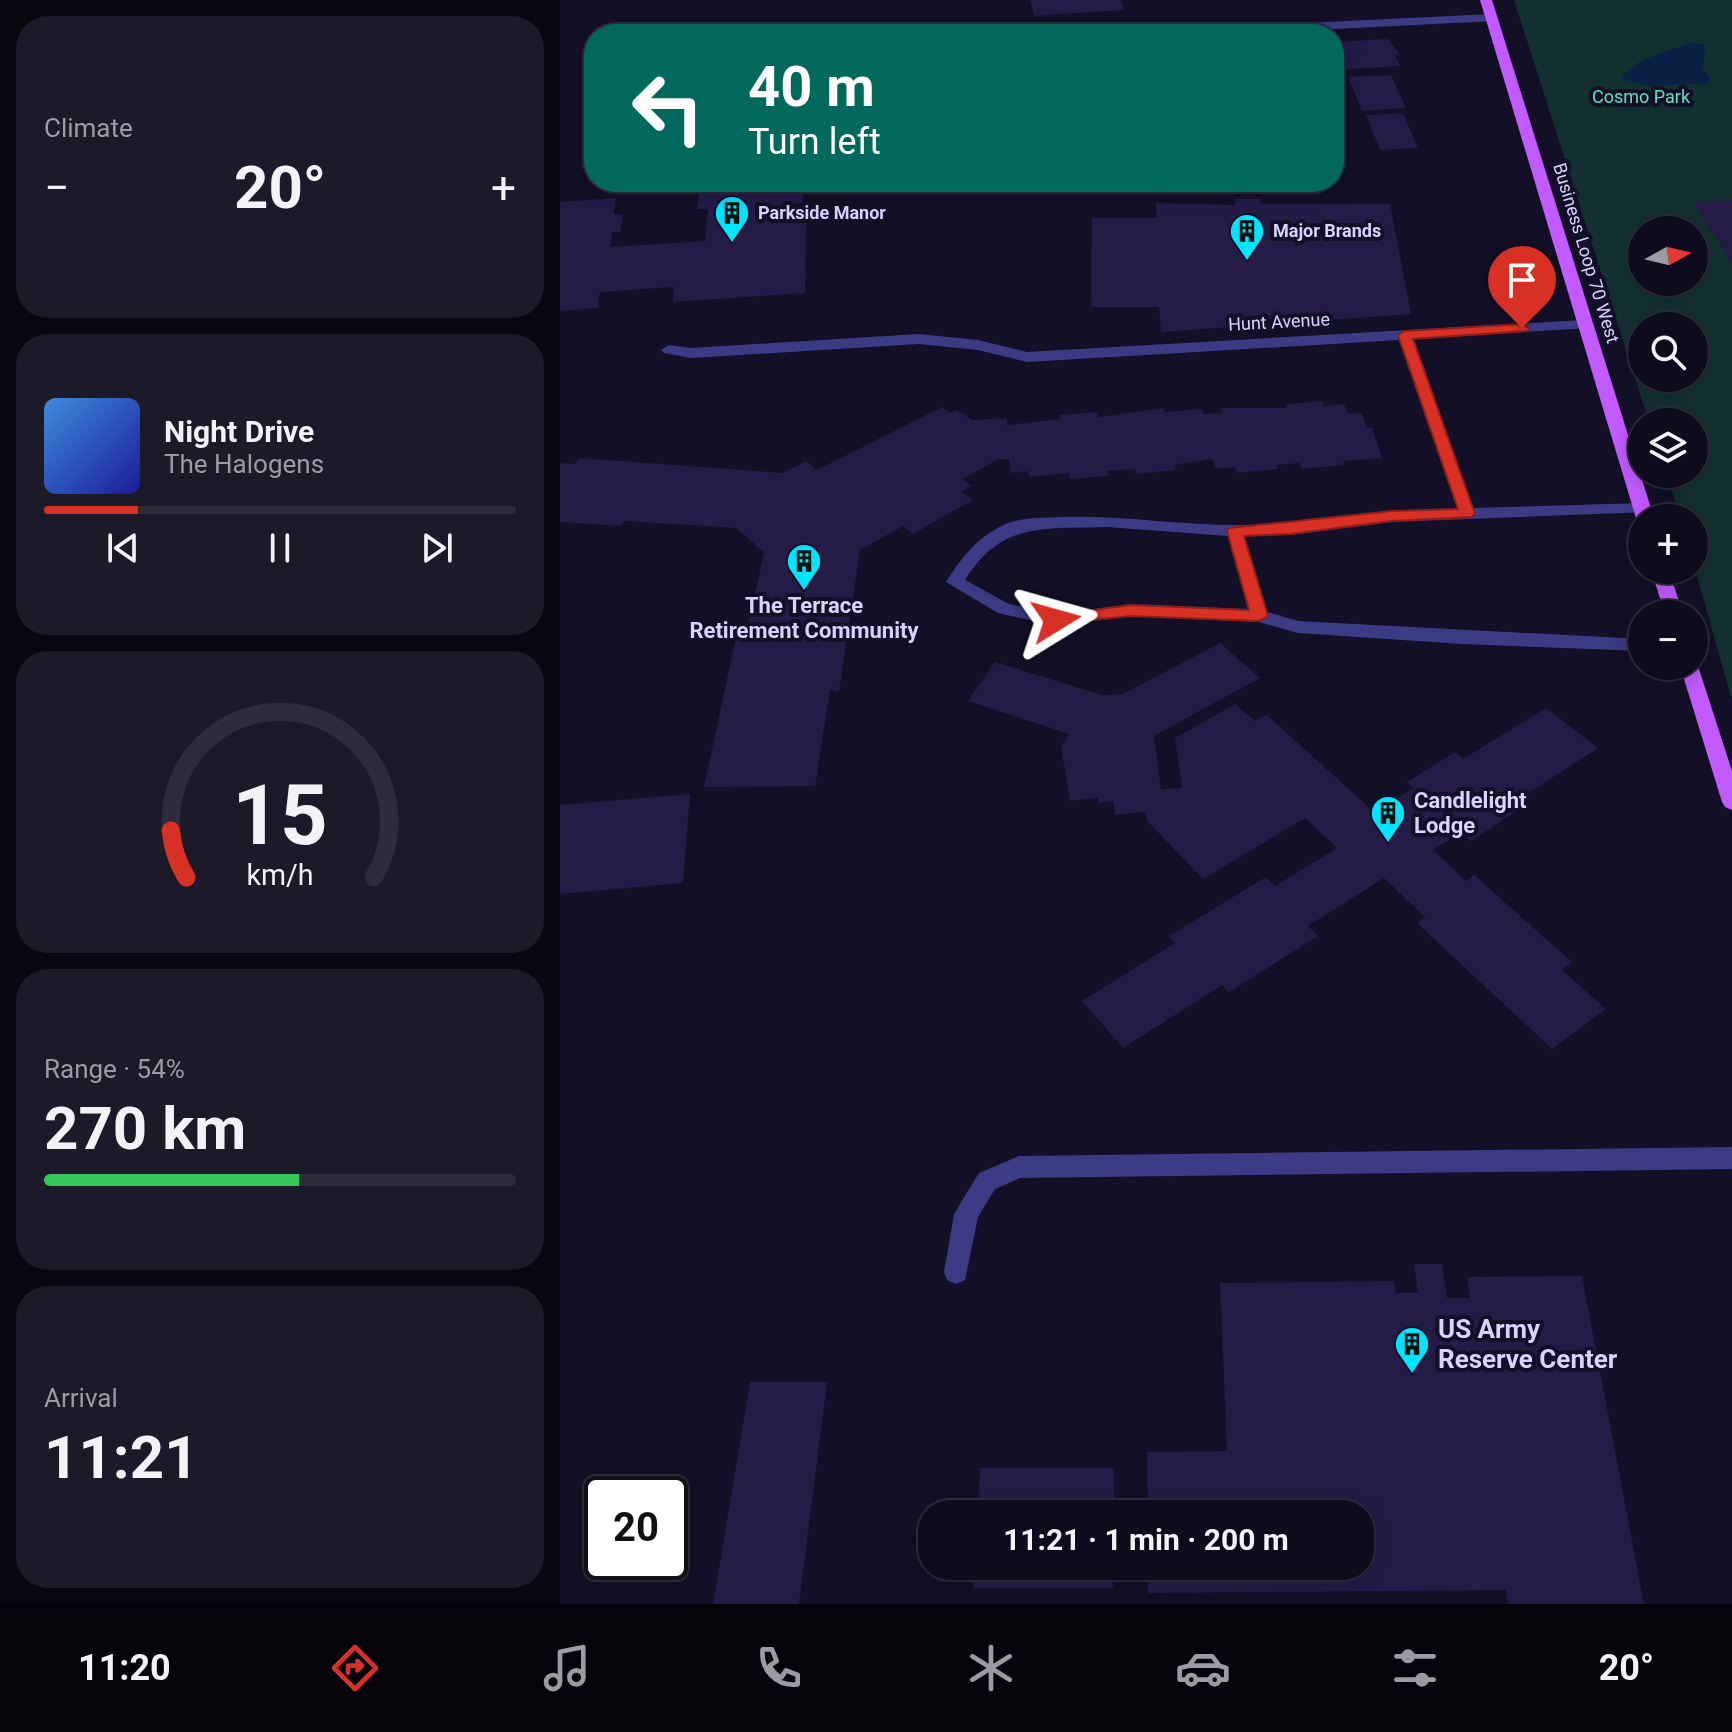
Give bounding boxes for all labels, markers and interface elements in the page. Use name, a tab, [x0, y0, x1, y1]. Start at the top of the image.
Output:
text: 40 m	[748, 54, 875, 120]
icon: left	[616, 56, 720, 160]
park label: Cosmo Park	[1592, 86, 1691, 107]
text: Climate	[44, 113, 133, 143]
text: Turn left	[748, 121, 881, 163]
text: 20°	[234, 152, 326, 223]
street label: Business Loop 70 West	[1549, 160, 1624, 346]
text: −	[44, 162, 69, 214]
text: +	[491, 162, 516, 214]
building icon: Parkside Manor	[713, 194, 751, 244]
place label: Parkside Manor	[758, 202, 886, 223]
building icon: Major Brands	[1228, 212, 1266, 262]
north arrow	[1628, 216, 1708, 296]
map controls	[1628, 216, 1708, 680]
place label: Major Brands	[1273, 220, 1381, 241]
pin	[1488, 246, 1556, 328]
icon: arrive	[1500, 258, 1544, 302]
street label: Hunt Avenue	[1228, 308, 1330, 335]
button: search	[1628, 312, 1708, 392]
button: layers	[1628, 408, 1708, 488]
text: Night Drive	[164, 414, 314, 449]
text: The Halogens	[164, 449, 324, 479]
button: +	[1628, 504, 1708, 584]
icon: previous	[101, 526, 145, 570]
icon: pause	[258, 526, 302, 570]
icon: next	[415, 526, 459, 570]
building icon: The Terrace Retirement Community	[785, 542, 823, 592]
position arrow	[1014, 578, 1098, 662]
place label: The Terrace Retirement Community	[689, 593, 919, 643]
button: −	[1628, 600, 1708, 680]
text: 15	[232, 767, 328, 864]
place label: Candlelight Lodge	[1414, 788, 1527, 838]
building icon: Candlelight Lodge	[1369, 794, 1407, 844]
text: km/h	[246, 858, 314, 892]
text: Range · 54%	[44, 1054, 185, 1084]
text: 270 km	[44, 1093, 246, 1164]
place label: US Army Reserve Center	[1438, 1314, 1618, 1374]
building icon: US Army Reserve Center	[1393, 1325, 1431, 1375]
text: Arrival	[44, 1383, 118, 1413]
text: 11:21	[44, 1422, 199, 1493]
speed limit sign: 20	[584, 1476, 688, 1580]
text: 11:21 · 1 min · 200 m	[1003, 1522, 1289, 1557]
icon: directions	[327, 1640, 383, 1696]
icon: music	[539, 1640, 595, 1696]
icon: phone	[751, 1640, 807, 1696]
icon: climate	[963, 1640, 1019, 1696]
icon: car	[1175, 1640, 1231, 1696]
icon: filters	[1387, 1640, 1443, 1696]
text: 11:20	[78, 1647, 171, 1689]
text: 20°	[1599, 1647, 1654, 1689]

